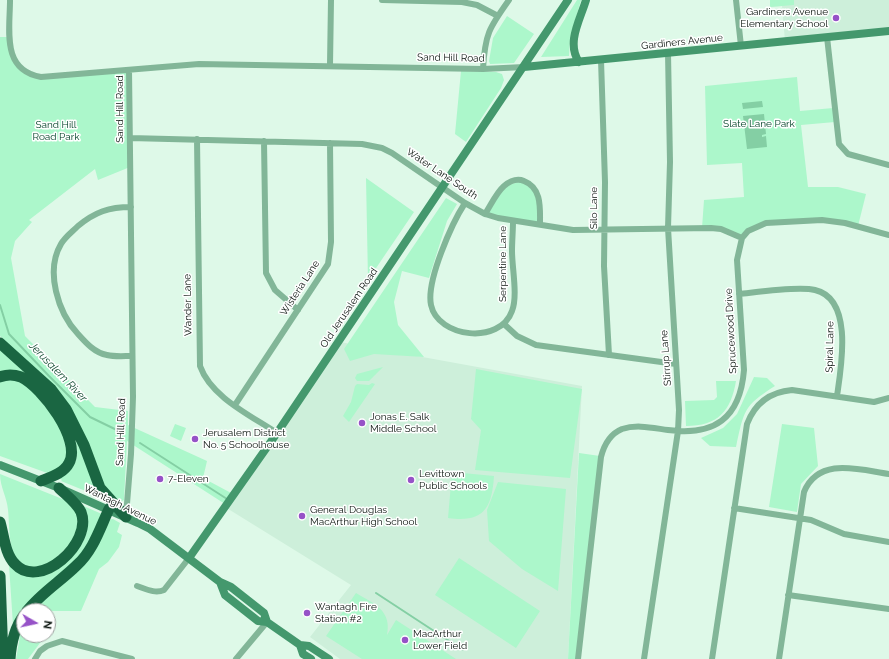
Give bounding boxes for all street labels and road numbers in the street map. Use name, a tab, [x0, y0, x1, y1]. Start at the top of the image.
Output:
street label: Gardiners Avenue	[641, 32, 723, 52]
street label: Sand Hill Road	[417, 51, 485, 65]
street label: Sand Hill Road	[114, 75, 126, 143]
street label: Water Lane South	[404, 146, 480, 202]
street label: Silo Lane	[588, 187, 600, 229]
street label: Serpentine Lane	[497, 226, 509, 302]
street label: Wisteria Lane	[278, 258, 322, 318]
street label: Old Jerusalem Road	[318, 266, 380, 350]
street label: Wander Lane	[181, 274, 195, 336]
street label: Sprucewood Drive	[723, 288, 739, 374]
street label: Spiral Lane	[824, 321, 836, 373]
street label: Stirrup Lane	[658, 330, 674, 386]
street label: Sand Hill Road	[114, 398, 128, 466]
street label: Wantagh Avenue	[82, 482, 158, 528]

